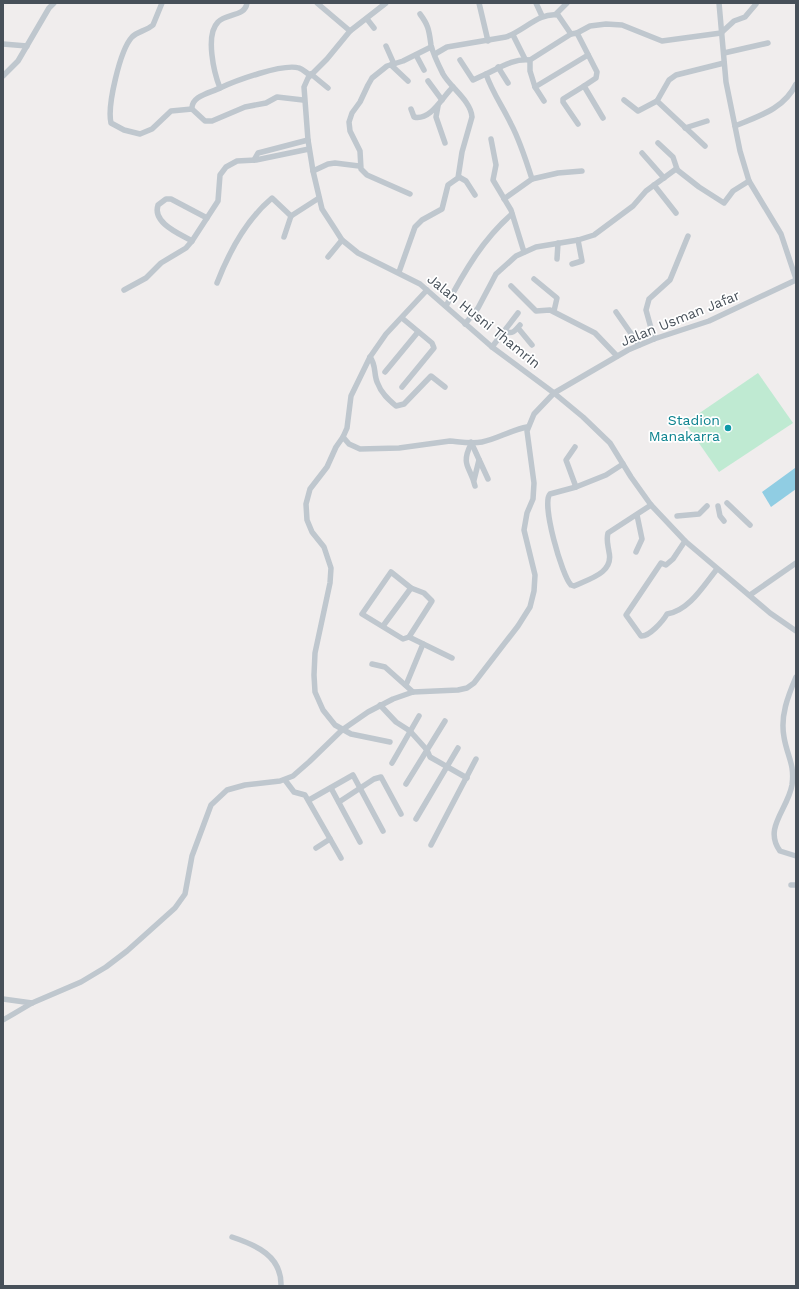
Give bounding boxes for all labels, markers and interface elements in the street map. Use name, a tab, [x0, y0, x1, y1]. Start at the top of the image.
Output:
street label: Jalan Husni Thamrin	[424, 271, 544, 371]
street label: Jalan Usman Jafar	[618, 287, 742, 349]
place label: Stadion Manakarra	[649, 412, 720, 444]
marker: Stadion Manakarra	[723, 423, 733, 433]

